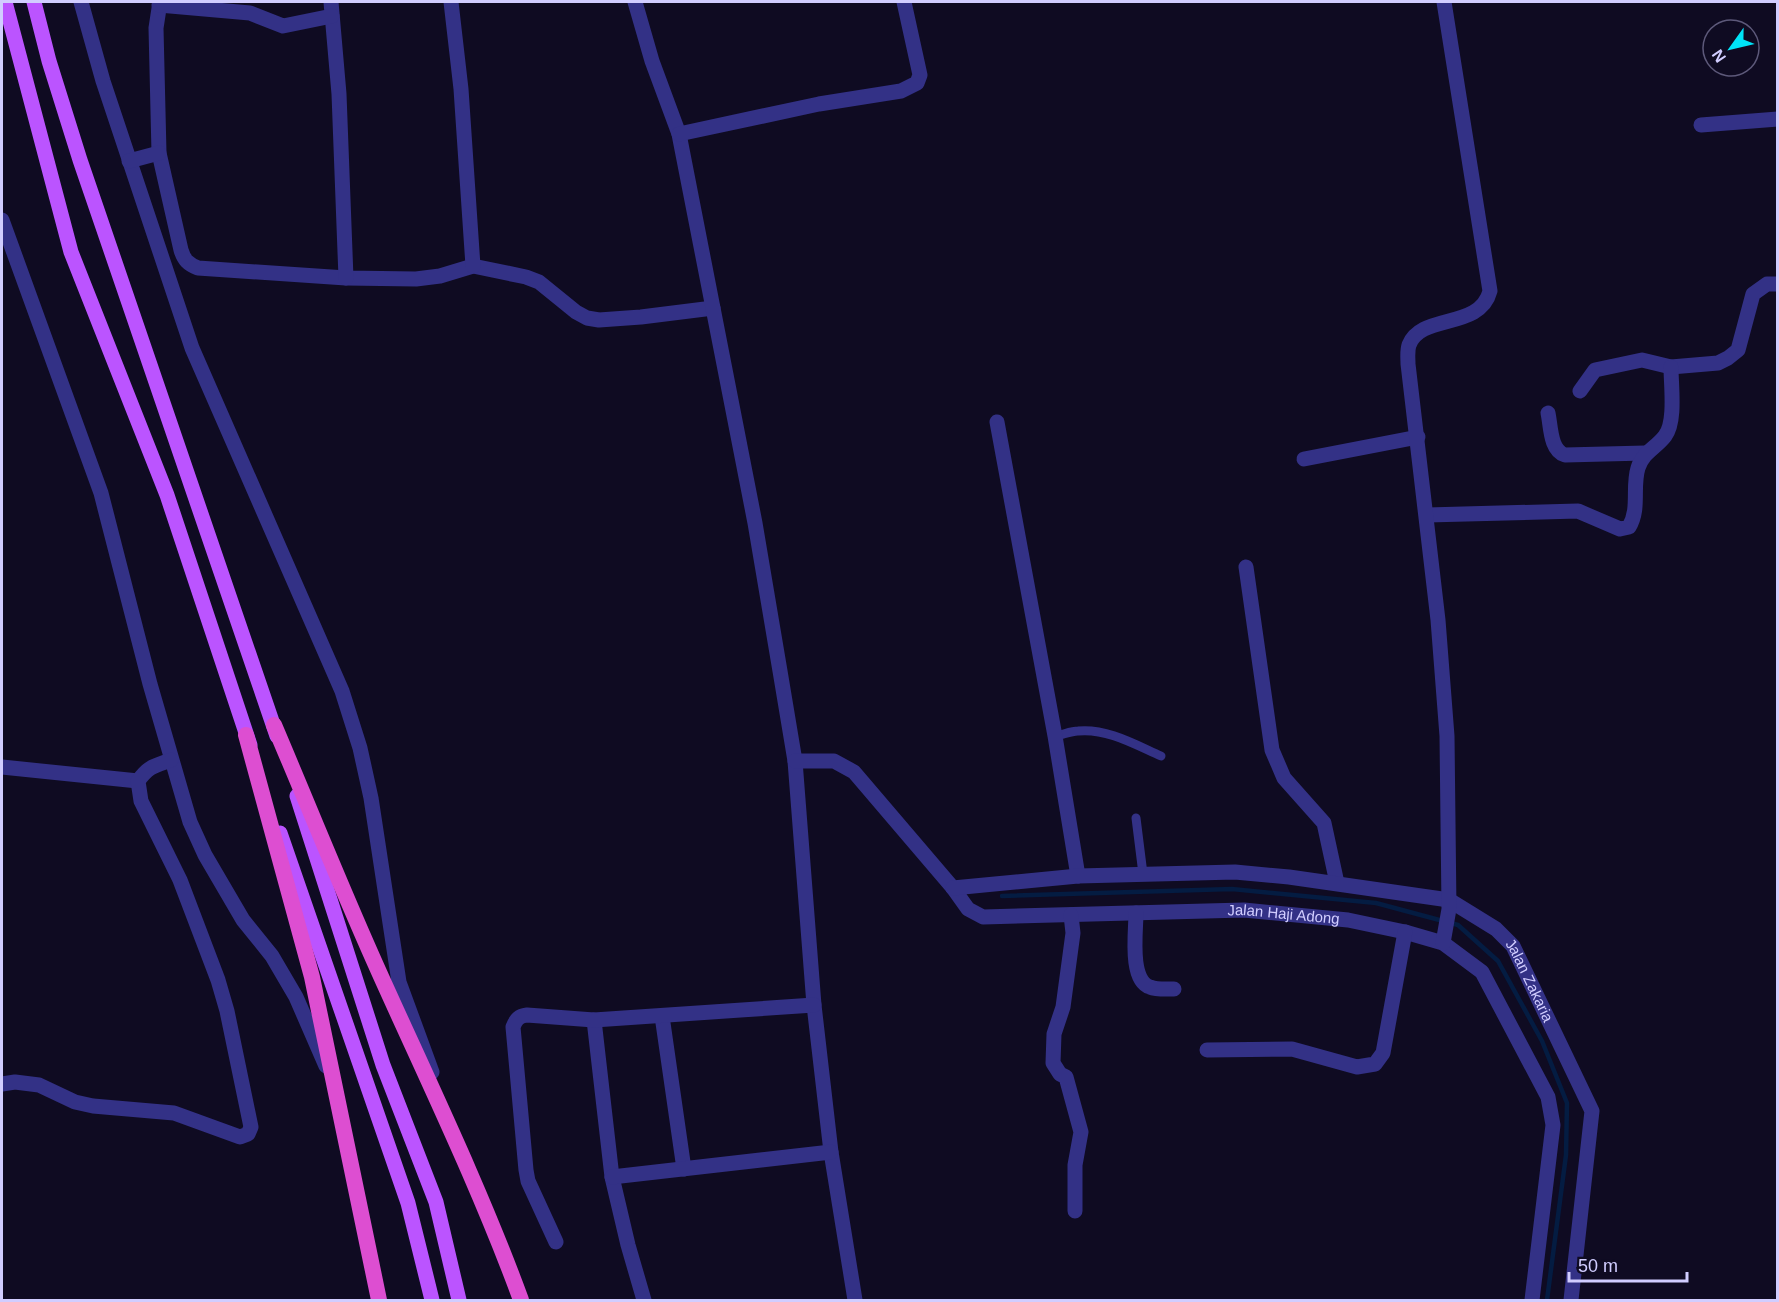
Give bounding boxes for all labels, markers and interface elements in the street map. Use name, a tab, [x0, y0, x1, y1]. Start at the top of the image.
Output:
north arrow	[1701, 18, 1761, 78]
text: N	[1709, 47, 1729, 66]
street label: Jalan Haji Adong	[1227, 901, 1341, 927]
street label: Jalan Zakaria	[1503, 935, 1557, 1025]
scale bar	[1569, 1245, 1688, 1283]
text: 50 m	[1578, 1256, 1618, 1276]

